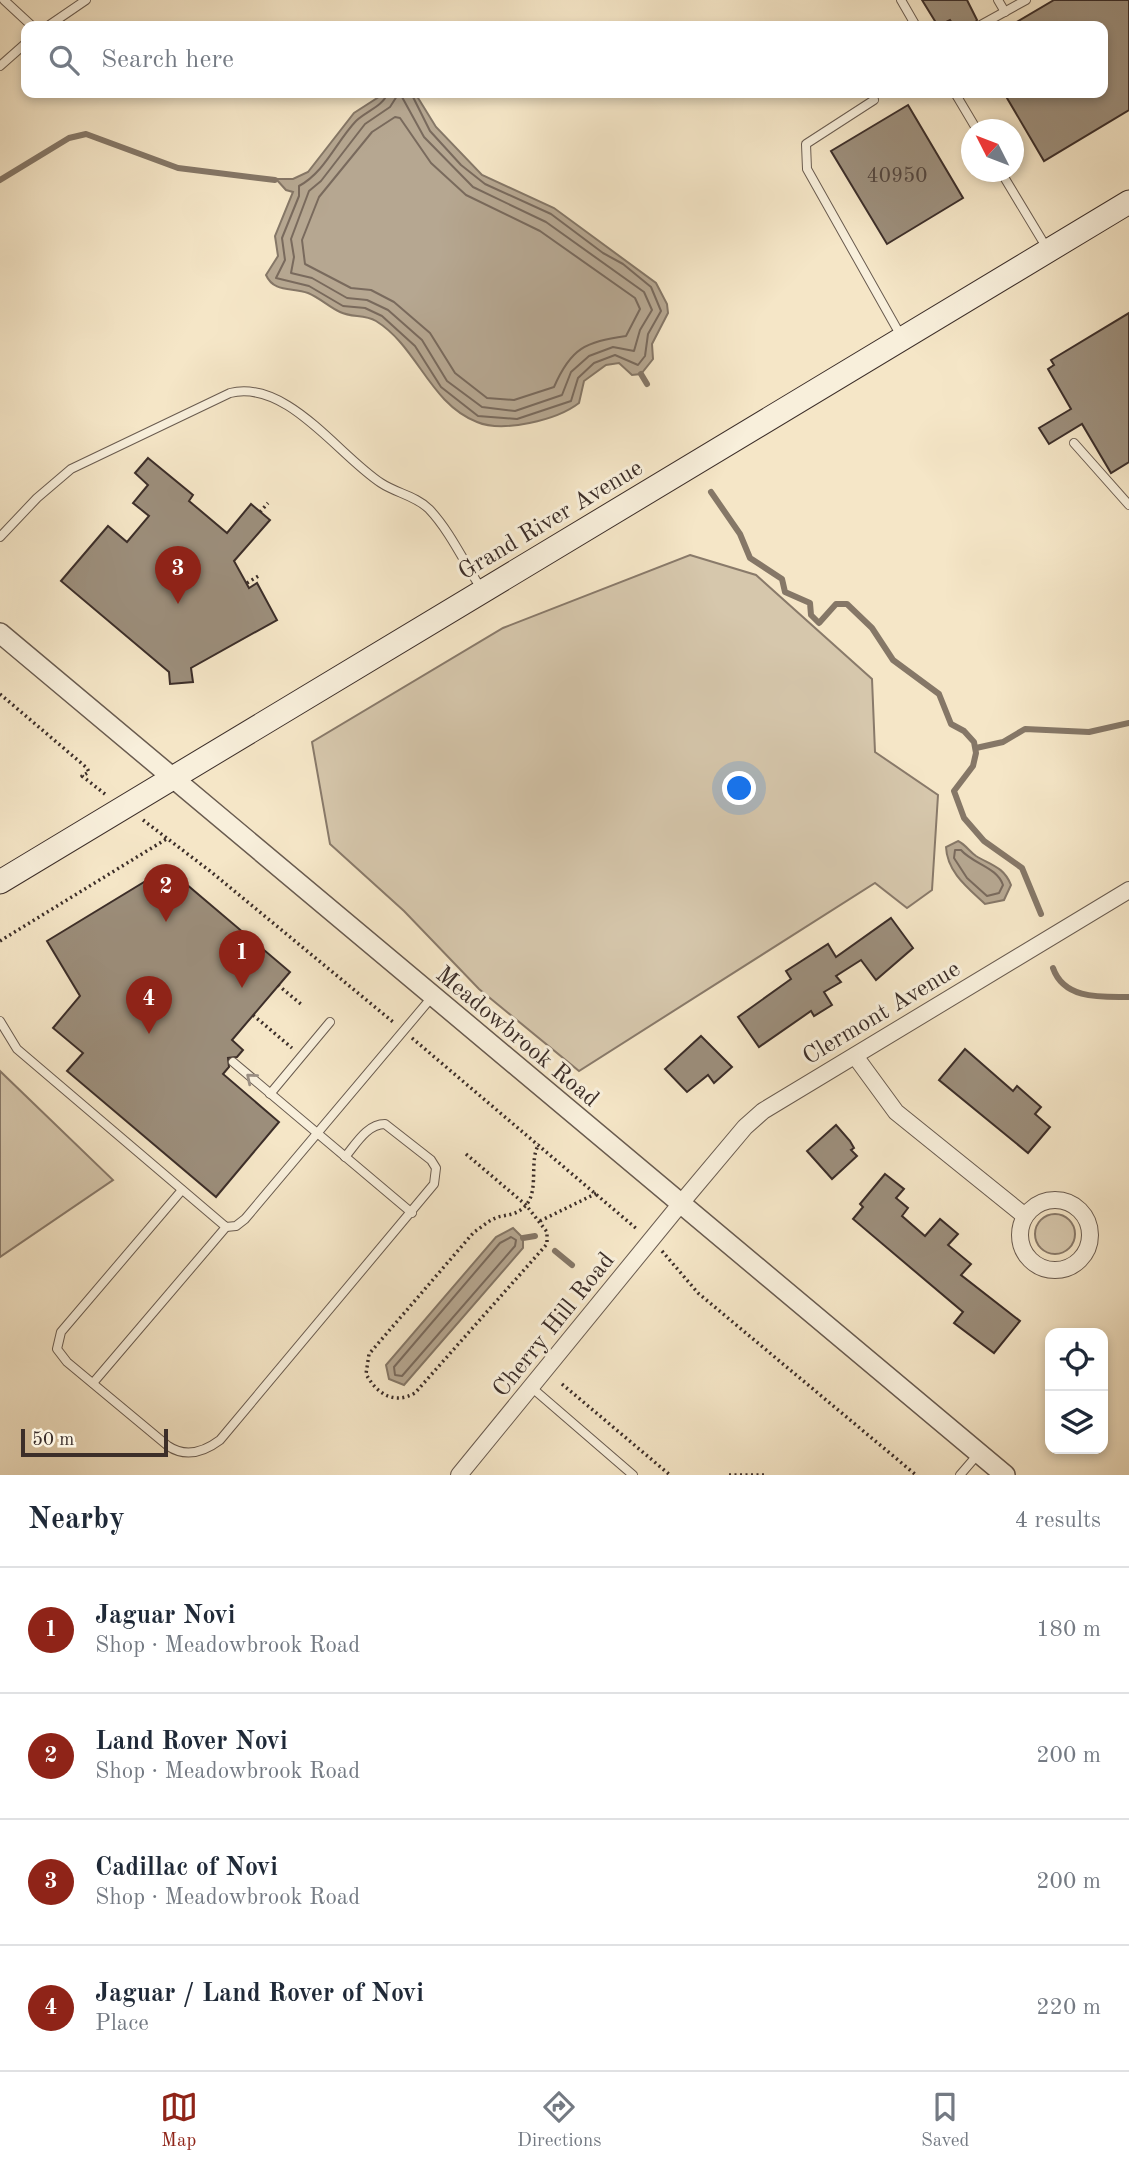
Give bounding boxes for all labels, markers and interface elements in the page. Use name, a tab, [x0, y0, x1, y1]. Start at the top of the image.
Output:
search box	[21, 21, 1108, 98]
icon: search	[45, 41, 83, 79]
text: Search here	[101, 47, 234, 73]
north arrow	[961, 119, 1024, 182]
house number: 40950	[867, 166, 927, 187]
street label: Grand River Avenue	[455, 456, 647, 585]
pin: 3	[155, 546, 201, 604]
your location	[722, 771, 756, 805]
pin: 2	[143, 864, 189, 922]
pin: 1	[219, 930, 265, 988]
street label: Clermont Avenue	[799, 957, 965, 1070]
street label: Meadowbrook Road	[431, 963, 603, 1112]
pin: 4	[126, 976, 172, 1034]
one-way arrow	[247, 1074, 260, 1086]
street label: Cherry Hill Road	[489, 1249, 620, 1402]
map controls	[1045, 1328, 1108, 1454]
button: locate	[1045, 1328, 1108, 1391]
button: layers	[1045, 1391, 1108, 1454]
scale bar	[21, 1426, 168, 1458]
text: 50 m	[32, 1431, 74, 1450]
text: Nearby	[28, 1505, 125, 1535]
text: 4 results	[1015, 1509, 1101, 1532]
text: Jaguar Novi	[95, 1603, 236, 1629]
text: 1	[44, 1618, 58, 1641]
text: 180 m	[1036, 1618, 1101, 1641]
text: Shop · Meadowbrook Road	[95, 1634, 360, 1657]
text: Land Rover Novi	[95, 1729, 288, 1755]
text: 2	[44, 1744, 58, 1767]
text: 200 m	[1036, 1744, 1101, 1767]
text: Shop · Meadowbrook Road	[95, 1760, 360, 1783]
text: Cadillac of Novi	[95, 1855, 278, 1881]
text: 3	[44, 1870, 58, 1893]
text: 200 m	[1036, 1870, 1101, 1893]
text: Shop · Meadowbrook Road	[95, 1886, 360, 1909]
text: Jaguar / Land Rover of Novi	[95, 1981, 424, 2007]
text: 4	[44, 1996, 58, 2019]
text: 220 m	[1036, 1996, 1101, 2019]
text: Place	[95, 2012, 149, 2035]
tab: Map	[160, 2088, 198, 2153]
tab: Directions	[517, 2088, 602, 2153]
tab: Saved	[921, 2088, 969, 2153]

